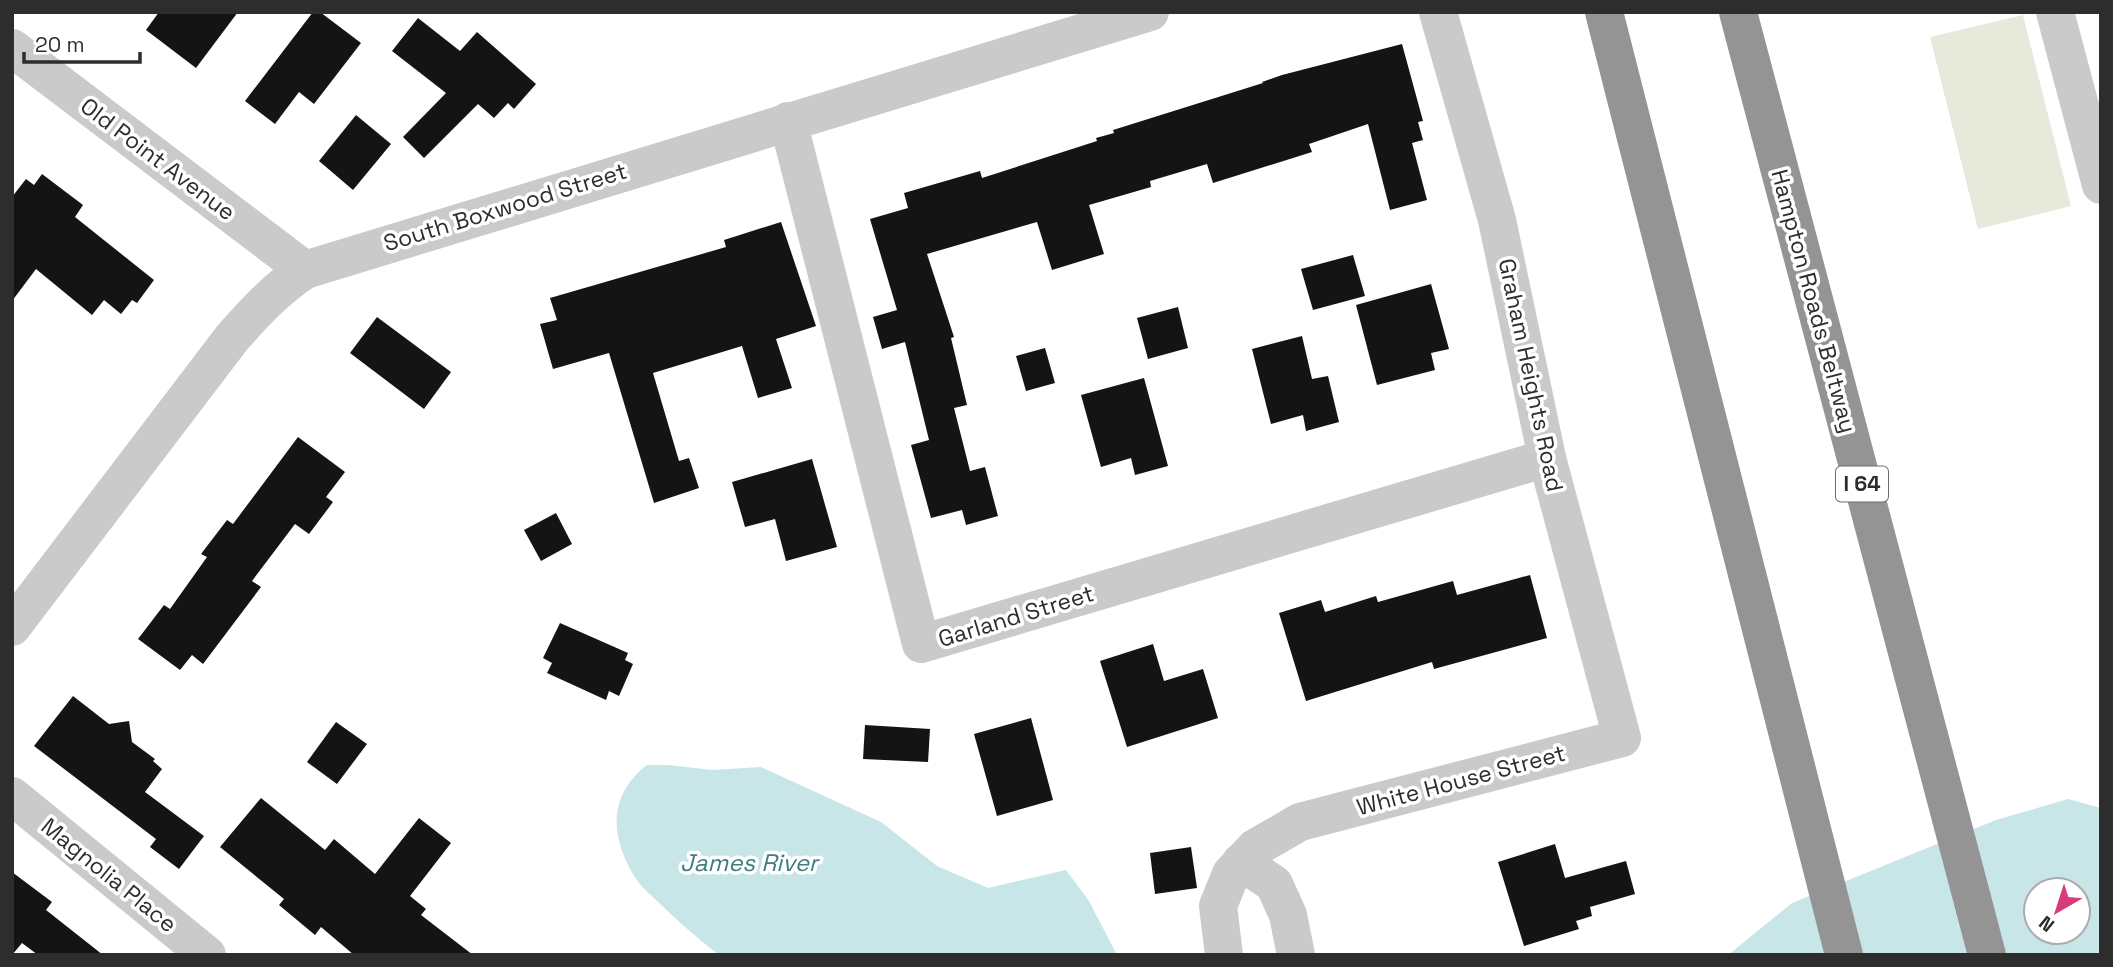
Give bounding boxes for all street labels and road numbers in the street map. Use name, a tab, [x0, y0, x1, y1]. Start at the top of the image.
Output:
street label: Old Point Avenue	[75, 91, 241, 227]
street label: South Boxwood Street	[380, 156, 630, 258]
street label: Hampton Roads Beltway	[1764, 166, 1864, 436]
street label: Graham Heights Road	[1492, 256, 1570, 494]
road number: I 64	[1836, 466, 1888, 502]
street label: Garland Street	[935, 578, 1097, 654]
street label: White House Street	[1353, 738, 1569, 822]
street label: Magnolia Place	[35, 811, 183, 939]

